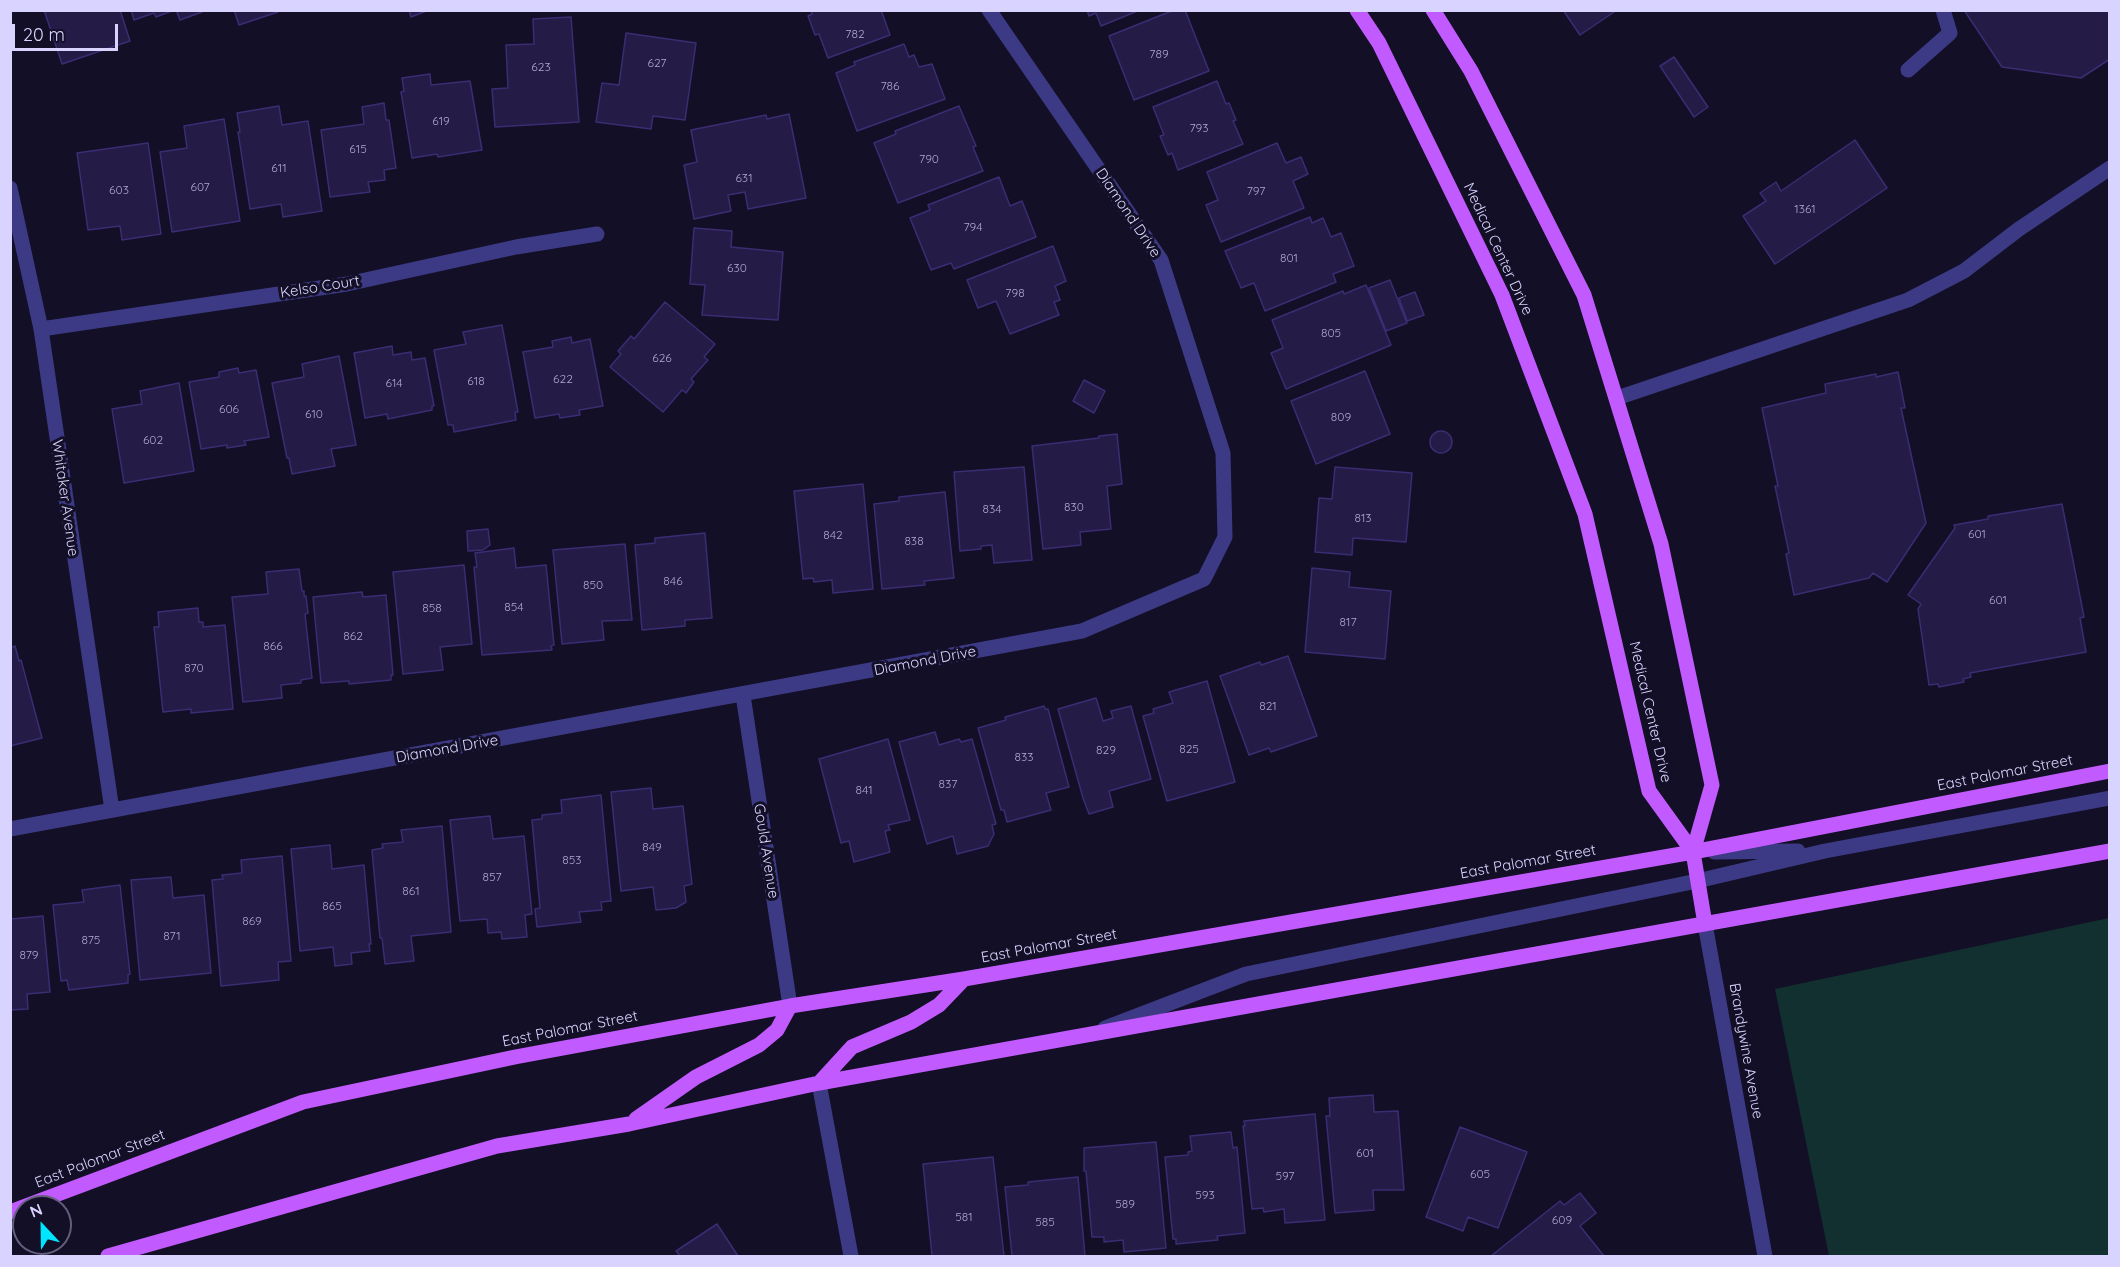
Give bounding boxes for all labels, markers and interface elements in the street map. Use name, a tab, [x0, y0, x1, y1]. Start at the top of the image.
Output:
scale bar	[15, 12, 122, 50]
text: 20 m	[23, 23, 65, 46]
house number: 782	[845, 27, 865, 41]
house number: 789	[1149, 47, 1169, 61]
house number: 627	[647, 56, 667, 70]
house number: 623	[531, 60, 551, 74]
house number: 786	[880, 79, 900, 93]
house number: 619	[432, 114, 450, 128]
house number: 793	[1189, 121, 1209, 135]
house number: 615	[349, 142, 367, 156]
house number: 790	[919, 152, 939, 166]
house number: 611	[271, 161, 287, 175]
street label: Diamond Drive	[1092, 165, 1164, 261]
house number: 631	[735, 171, 753, 185]
house number: 607	[190, 180, 210, 194]
street label: Medical Center Drive	[1459, 180, 1537, 318]
house number: 603	[109, 183, 129, 197]
house number: 797	[1247, 184, 1265, 198]
house number: 1361	[1794, 202, 1816, 216]
house number: 794	[963, 220, 983, 234]
house number: 801	[1280, 251, 1298, 265]
house number: 630	[727, 261, 747, 275]
street label: Kelso Court	[279, 272, 361, 302]
house number: 798	[1005, 286, 1025, 300]
house number: 805	[1321, 326, 1341, 340]
house number: 626	[652, 351, 672, 365]
house number: 622	[553, 372, 573, 386]
house number: 618	[467, 374, 485, 388]
house number: 614	[386, 376, 402, 390]
house number: 606	[219, 402, 239, 416]
house number: 610	[305, 407, 323, 421]
house number: 809	[1331, 410, 1351, 424]
house number: 602	[143, 433, 163, 447]
street label: Whitaker Avenue	[48, 438, 82, 558]
house number: 830	[1064, 500, 1084, 514]
house number: 834	[982, 502, 1002, 516]
house number: 813	[1354, 511, 1372, 525]
house number: 601	[1968, 527, 1986, 541]
house number: 842	[823, 528, 843, 542]
house number: 838	[904, 534, 924, 548]
house number: 846	[663, 574, 683, 588]
house number: 850	[583, 578, 603, 592]
house number: 601	[1989, 593, 2007, 607]
house number: 854	[504, 600, 524, 614]
house number: 858	[422, 601, 442, 615]
house number: 817	[1339, 615, 1357, 629]
house number: 862	[343, 629, 363, 643]
house number: 866	[263, 639, 283, 653]
street label: Medical Center Drive	[1625, 640, 1675, 784]
street label: Diamond Drive	[872, 642, 978, 680]
house number: 870	[184, 661, 204, 675]
house number: 821	[1259, 699, 1277, 713]
street label: Diamond Drive	[394, 731, 500, 767]
house number: 825	[1179, 742, 1199, 756]
house number: 829	[1096, 743, 1116, 757]
house number: 833	[1014, 750, 1034, 764]
street label: East Palomar Street	[1936, 751, 2074, 795]
house number: 837	[939, 777, 957, 791]
house number: 841	[855, 783, 873, 797]
street label: Gould Avenue	[750, 802, 782, 900]
house number: 849	[642, 840, 662, 854]
street label: East Palomar Street	[1459, 841, 1597, 883]
house number: 853	[562, 853, 582, 867]
house number: 857	[482, 870, 502, 884]
house number: 861	[402, 884, 420, 898]
house number: 865	[322, 899, 342, 913]
house number: 869	[242, 914, 262, 928]
street label: East Palomar Street	[980, 925, 1118, 967]
house number: 871	[163, 929, 181, 943]
house number: 875	[82, 933, 100, 947]
house number: 879	[20, 948, 38, 962]
street label: Brandywine Avenue	[1725, 982, 1767, 1120]
street label: East Palomar Street	[501, 1007, 639, 1051]
street label: East Palomar Street	[32, 1126, 168, 1192]
house number: 601	[1356, 1146, 1374, 1160]
house number: 605	[1470, 1167, 1490, 1181]
house number: 597	[1275, 1169, 1295, 1183]
house number: 593	[1195, 1188, 1215, 1202]
north arrow	[12, 1195, 72, 1255]
house number: 589	[1115, 1197, 1135, 1211]
text: N	[27, 1199, 45, 1222]
house number: 581	[955, 1210, 973, 1224]
house number: 609	[1552, 1213, 1572, 1227]
house number: 585	[1035, 1215, 1055, 1229]

